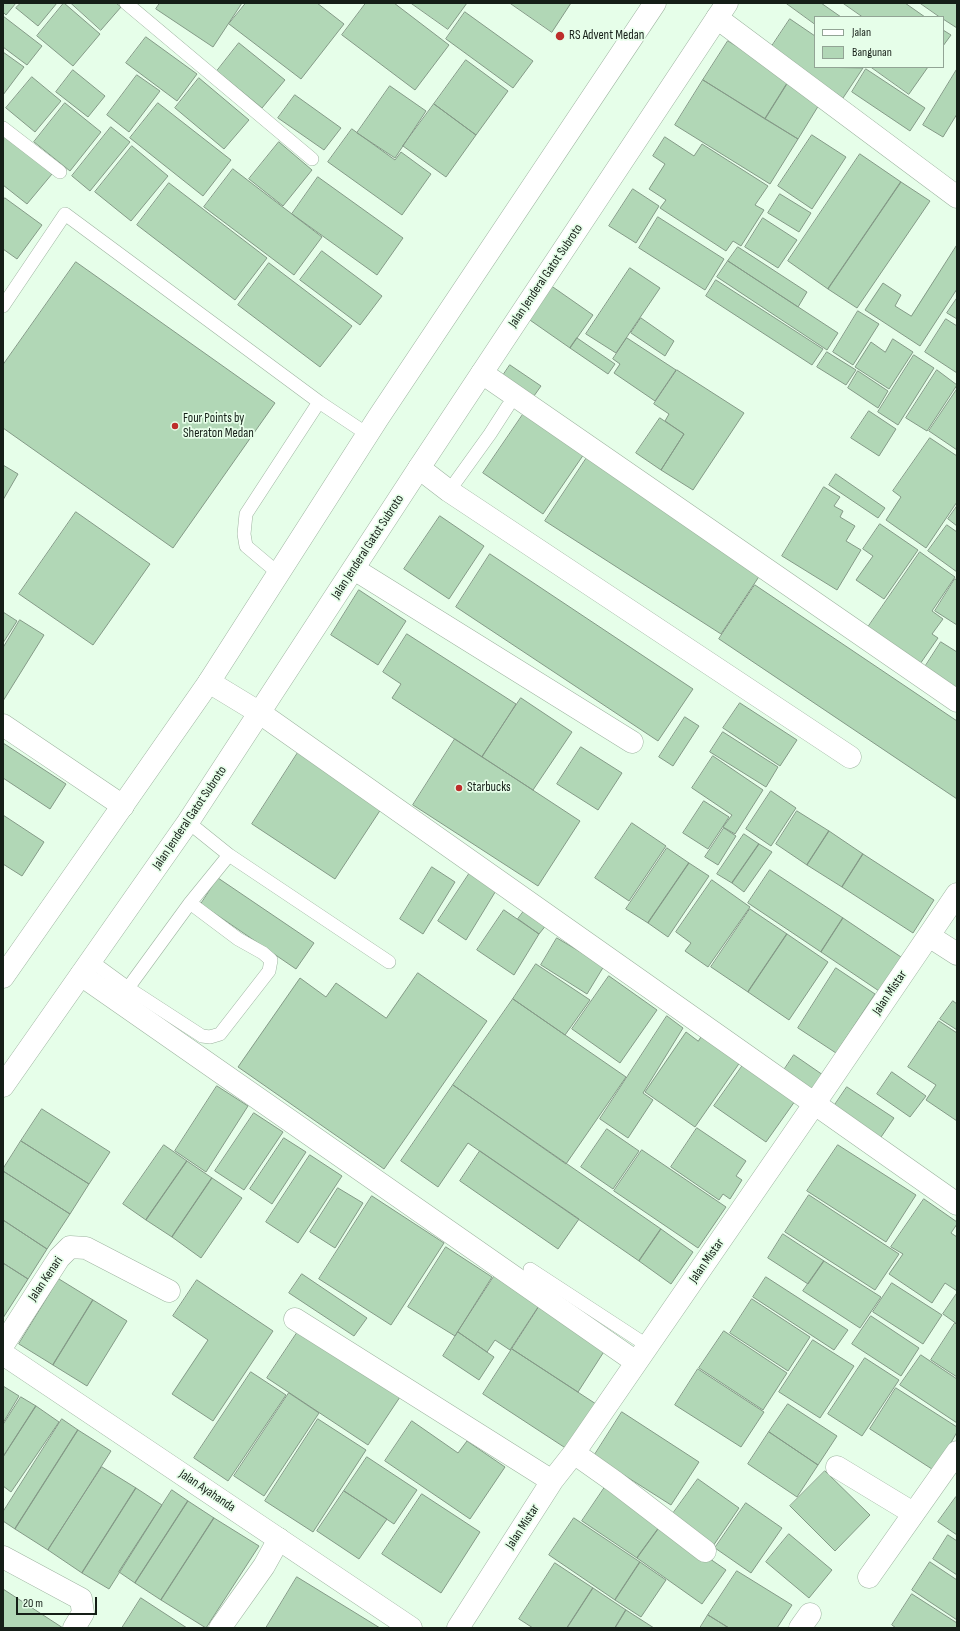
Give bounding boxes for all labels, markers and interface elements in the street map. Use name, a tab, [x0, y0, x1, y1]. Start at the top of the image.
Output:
legend	[814, 16, 944, 68]
text: Jalan	[852, 25, 871, 40]
place label: RS Advent Medan	[569, 28, 644, 44]
marker: RS Advent Medan	[554, 30, 566, 42]
text: Bangunan	[852, 45, 892, 60]
street label: Jalan Jenderal Gatot Subroto	[506, 221, 586, 331]
place label: Four Points by Sheraton Medan	[183, 411, 254, 442]
marker: Four Points by Sheraton Medan	[170, 421, 180, 431]
street label: Jalan Jenderal Gatot Subroto	[328, 492, 408, 602]
street label: Jalan Jenderal Gatot Subroto	[150, 763, 230, 873]
place label: Starbucks	[467, 780, 511, 796]
marker: Starbucks	[454, 783, 464, 793]
street label: Jalan Mistar	[870, 968, 910, 1018]
street label: Jalan Mistar	[686, 1236, 728, 1286]
street label: Jalan Kenari	[25, 1254, 67, 1304]
street label: Jalan Ayahanda	[176, 1466, 238, 1516]
street label: Jalan Mistar	[503, 1502, 543, 1552]
scale bar	[18, 1589, 99, 1615]
text: 20 m	[23, 1596, 43, 1611]

